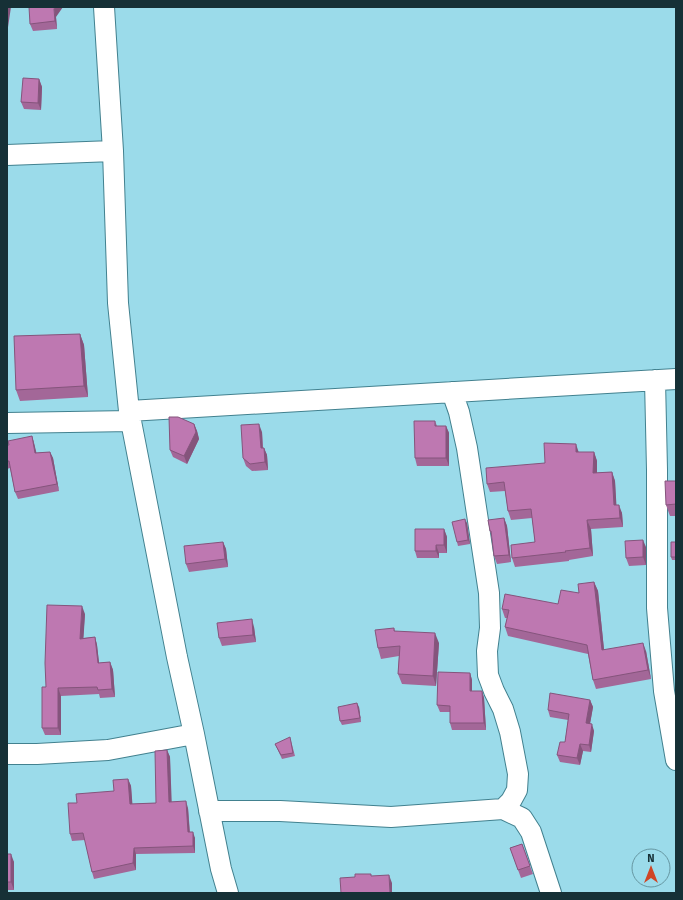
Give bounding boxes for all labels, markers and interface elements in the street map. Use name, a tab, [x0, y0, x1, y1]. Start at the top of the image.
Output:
north arrow	[631, 848, 671, 888]
text: N	[647, 852, 655, 865]

